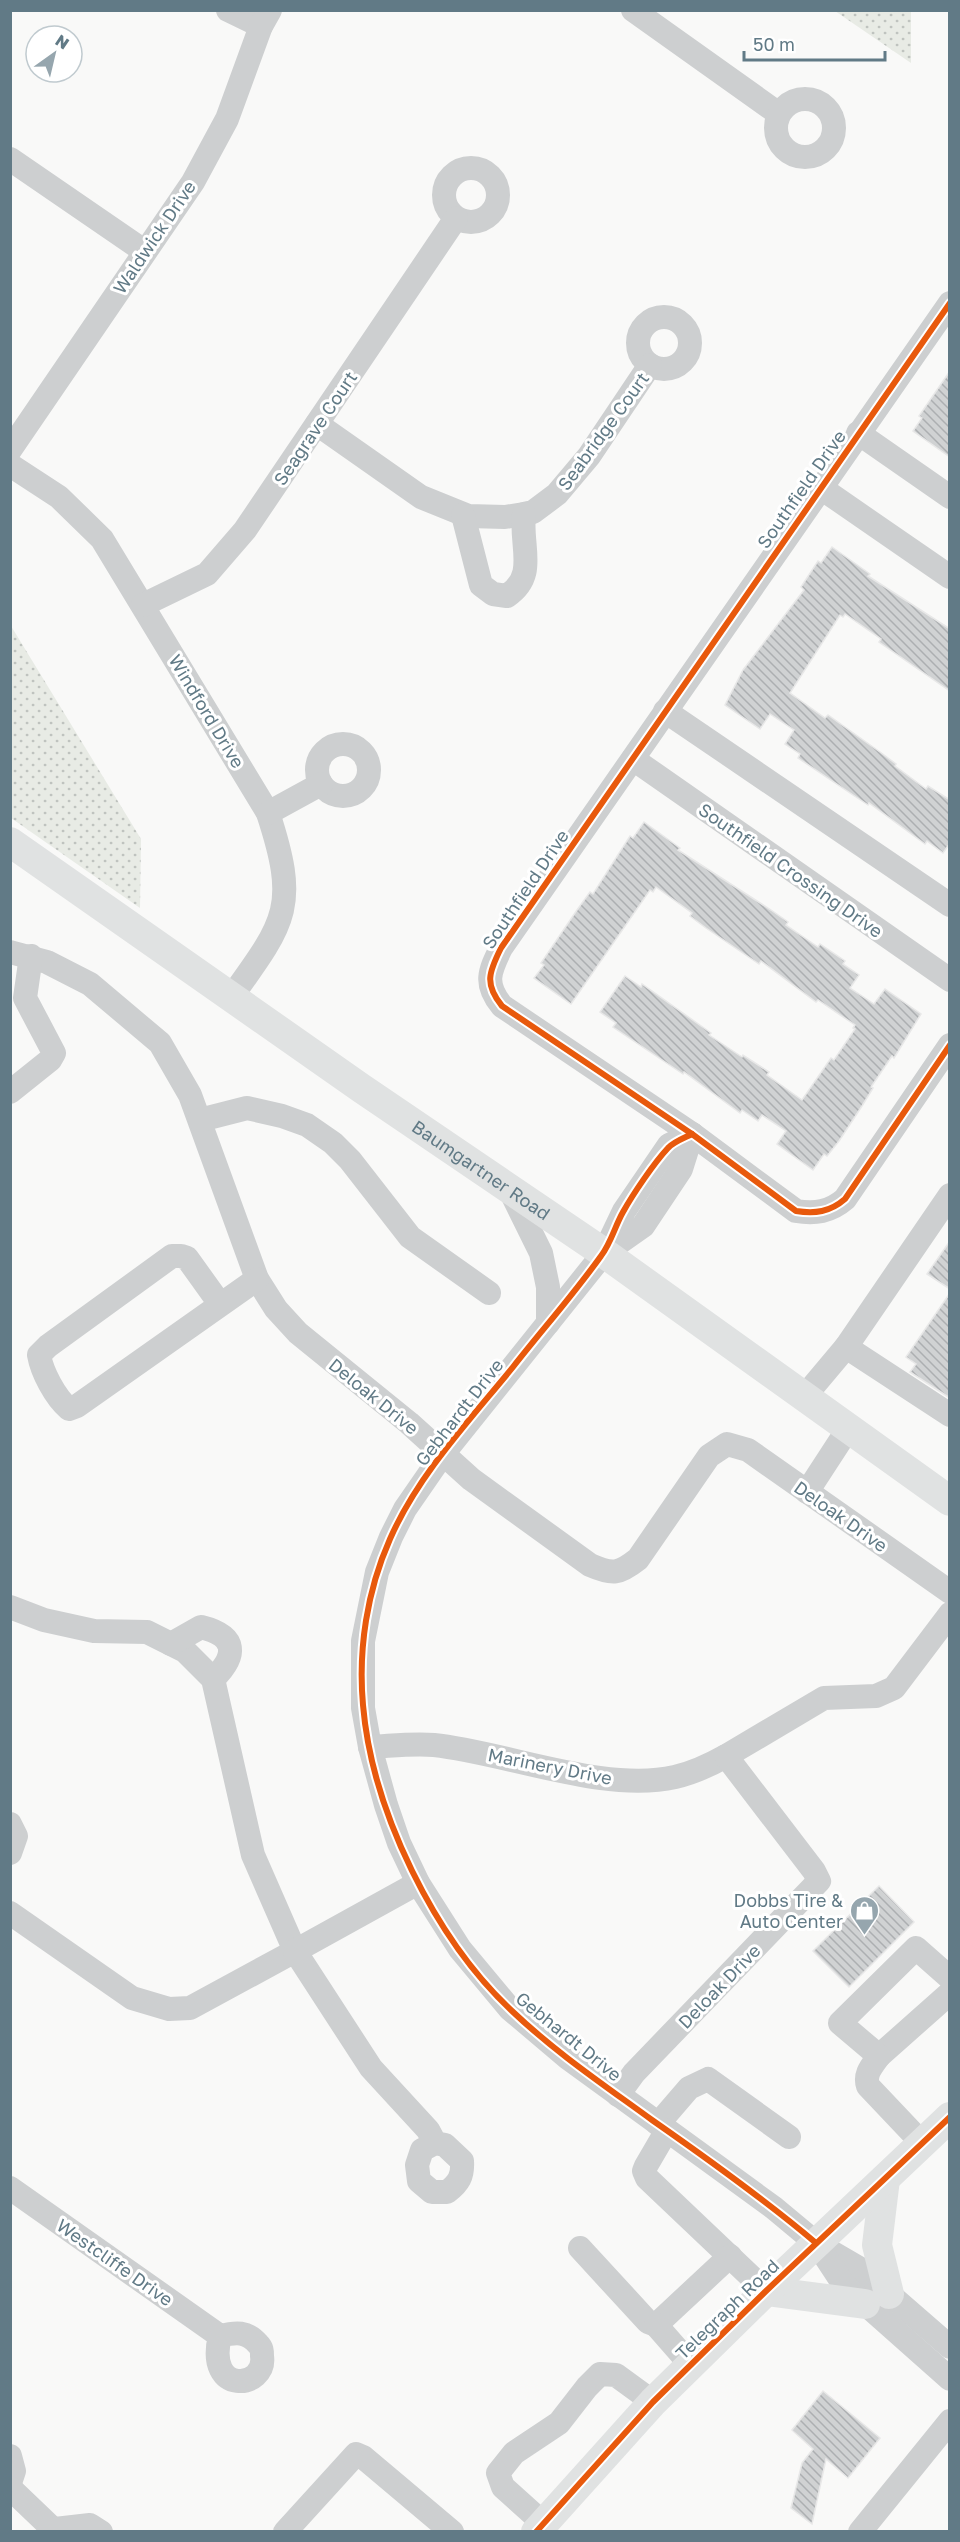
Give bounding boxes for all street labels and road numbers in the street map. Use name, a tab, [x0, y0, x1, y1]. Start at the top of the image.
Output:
street label: Waldwick Drive	[108, 176, 200, 298]
street label: Seagrave Court	[269, 367, 361, 489]
street label: Seabridge Court	[553, 368, 653, 494]
street label: Southfield Drive	[752, 426, 850, 552]
street label: Windford Drive	[164, 650, 250, 772]
street label: Southfield Crossing Drive	[695, 798, 887, 942]
street label: Southfield Drive	[477, 825, 573, 953]
street label: Baumgartner Road	[408, 1115, 555, 1224]
street label: Deloak Drive	[325, 1353, 423, 1439]
street label: Gebhardt Drive	[410, 1354, 508, 1470]
street label: Deloak Drive	[790, 1476, 892, 1556]
street label: Marinery Drive	[486, 1743, 614, 1789]
street label: Deloak Drive	[673, 1939, 765, 2033]
street label: Gebhardt Drive	[512, 1987, 626, 2085]
street label: Westcliffe Drive	[53, 2214, 177, 2310]
street label: Telegraph Road	[671, 2254, 783, 2364]

